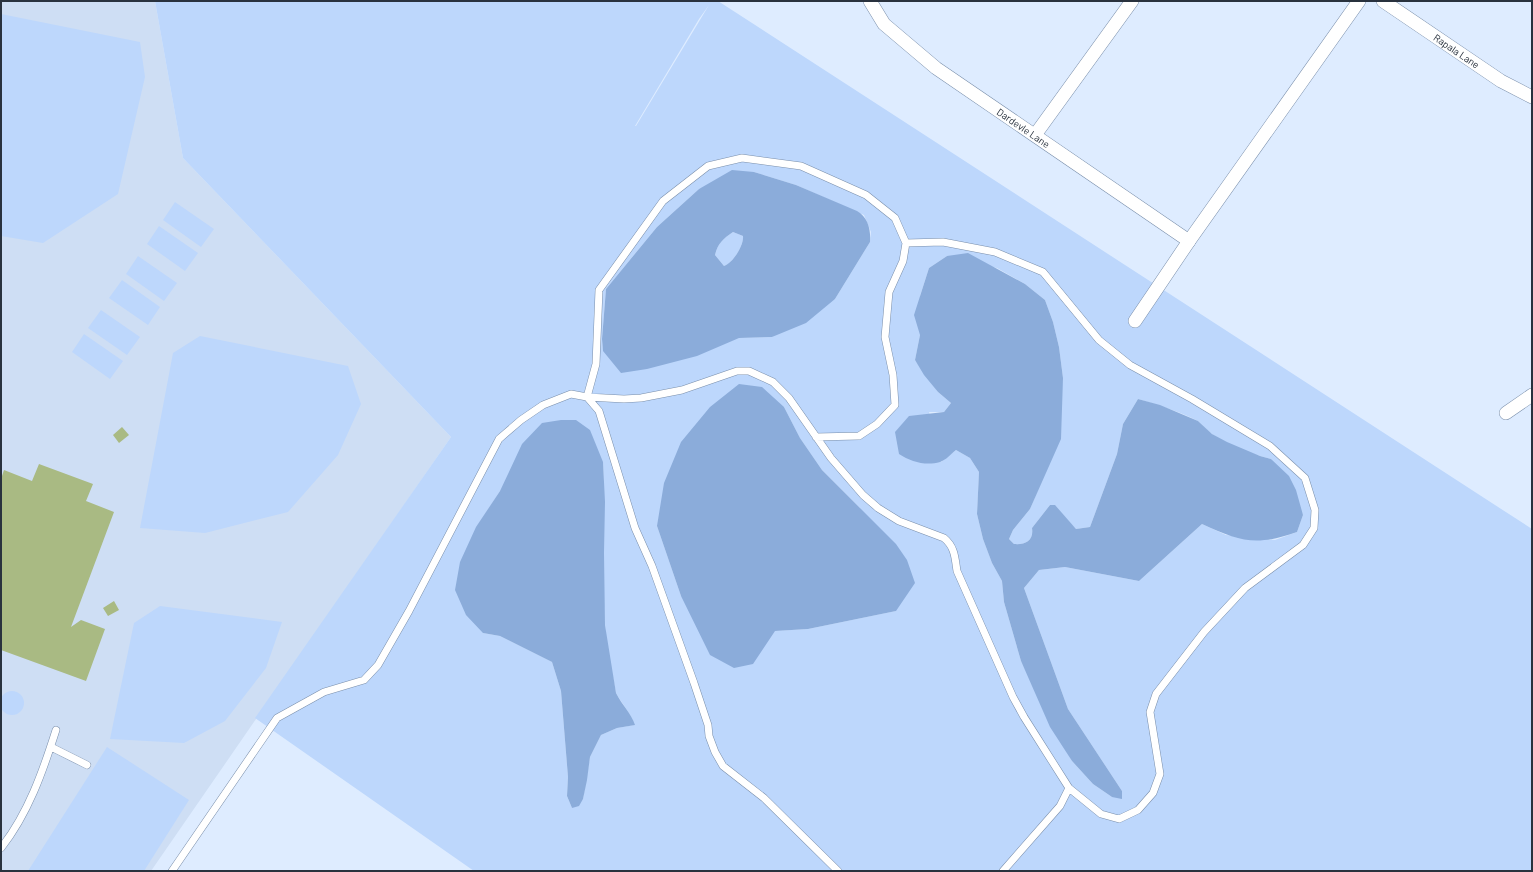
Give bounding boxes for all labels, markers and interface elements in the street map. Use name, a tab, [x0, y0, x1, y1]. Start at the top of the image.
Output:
street label: Rapala Lane	[1431, 31, 1482, 71]
street label: Dardevle Lane	[995, 106, 1052, 150]

